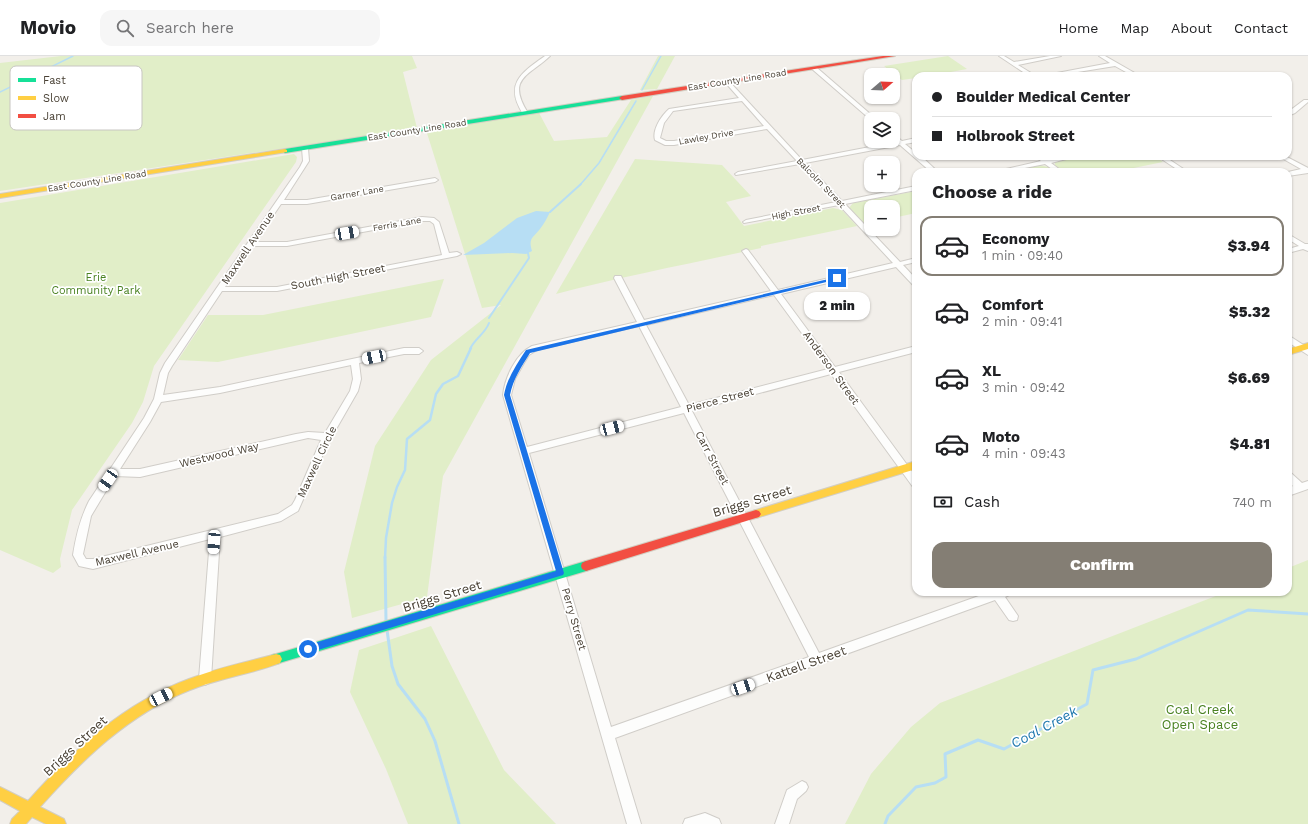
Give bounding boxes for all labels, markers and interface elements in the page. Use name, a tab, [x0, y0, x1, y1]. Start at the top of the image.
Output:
search box	[100, 10, 380, 46]
text: Movio	[20, 16, 76, 39]
icon: search	[114, 17, 136, 39]
text: Search here	[146, 19, 234, 37]
text: Home	[1058, 20, 1098, 36]
text: Map	[1120, 20, 1149, 36]
text: About	[1171, 20, 1212, 36]
text: Contact	[1234, 20, 1288, 36]
legend	[10, 66, 142, 130]
street label: East County Line Road	[687, 67, 787, 93]
north arrow	[864, 68, 900, 104]
map controls	[864, 68, 900, 236]
text: Fast	[43, 74, 66, 87]
text: Boulder Medical Center	[956, 88, 1130, 106]
text: Slow	[43, 92, 69, 105]
text: Jam	[43, 110, 66, 123]
button: layers	[864, 112, 900, 148]
street label: East County Line Road	[367, 117, 467, 143]
street label: Lawley Drive	[678, 127, 734, 147]
text: Holbrook Street	[956, 127, 1075, 145]
street label: Balcolm Street	[795, 156, 848, 210]
button: +	[864, 156, 900, 192]
street label: East County Line Road	[47, 168, 147, 194]
text: Choose a ride	[932, 181, 1052, 202]
street label: Garner Lane	[330, 183, 384, 203]
button: −	[864, 200, 900, 236]
street label: High Street	[771, 202, 821, 222]
street label: Maxwell Avenue	[219, 209, 277, 287]
street label: Ferris Lane	[372, 215, 422, 233]
car	[334, 225, 360, 241]
icon: car	[934, 228, 970, 264]
text: Economy	[982, 230, 1049, 248]
text: $3.94	[1228, 237, 1270, 255]
text: 1 min · 09:40	[982, 248, 1063, 263]
street label: South High Street	[290, 261, 387, 293]
route end	[828, 269, 846, 287]
park label: Erie Community Park	[51, 271, 141, 297]
callout: 2 min	[804, 292, 870, 320]
icon: car	[934, 294, 970, 330]
text: Comfort	[982, 296, 1043, 314]
text: 2 min	[819, 298, 855, 313]
text: $5.32	[1229, 303, 1270, 321]
text: 2 min · 09:41	[982, 314, 1062, 329]
street label: Anderson Street	[800, 329, 862, 408]
car	[361, 349, 387, 365]
icon: car	[934, 360, 970, 396]
text: XL	[982, 362, 1001, 380]
text: $6.69	[1228, 369, 1270, 387]
text: 3 min · 09:42	[982, 380, 1065, 395]
street label: Pierce Street	[685, 385, 756, 415]
car	[599, 419, 625, 437]
street label: Maxwell Circle	[295, 424, 339, 500]
icon: car	[934, 426, 970, 462]
text: Moto	[982, 428, 1020, 446]
street label: Carr Street	[692, 429, 732, 488]
text: $4.81	[1230, 435, 1270, 453]
street label: Westwood Way	[178, 439, 260, 470]
text: 4 min · 09:43	[982, 446, 1066, 461]
car	[96, 467, 120, 493]
street label: Briggs Street	[711, 482, 794, 520]
icon: cash	[932, 491, 954, 513]
text: Cash	[964, 493, 1000, 511]
text: 740 m	[1233, 495, 1272, 510]
car	[207, 530, 221, 554]
street label: Maxwell Avenue	[94, 537, 180, 569]
button: Confirm	[932, 542, 1272, 588]
street label: Briggs Street	[401, 577, 484, 615]
street label: Perry Street	[559, 586, 589, 652]
route start	[299, 640, 317, 658]
street label: Kattell Street	[764, 642, 849, 685]
car	[730, 677, 756, 697]
car	[148, 686, 174, 708]
park label: Coal Creek Open Space	[1162, 702, 1238, 732]
water label: Coal Creek	[1008, 703, 1080, 751]
street label: Briggs Street	[40, 712, 110, 779]

